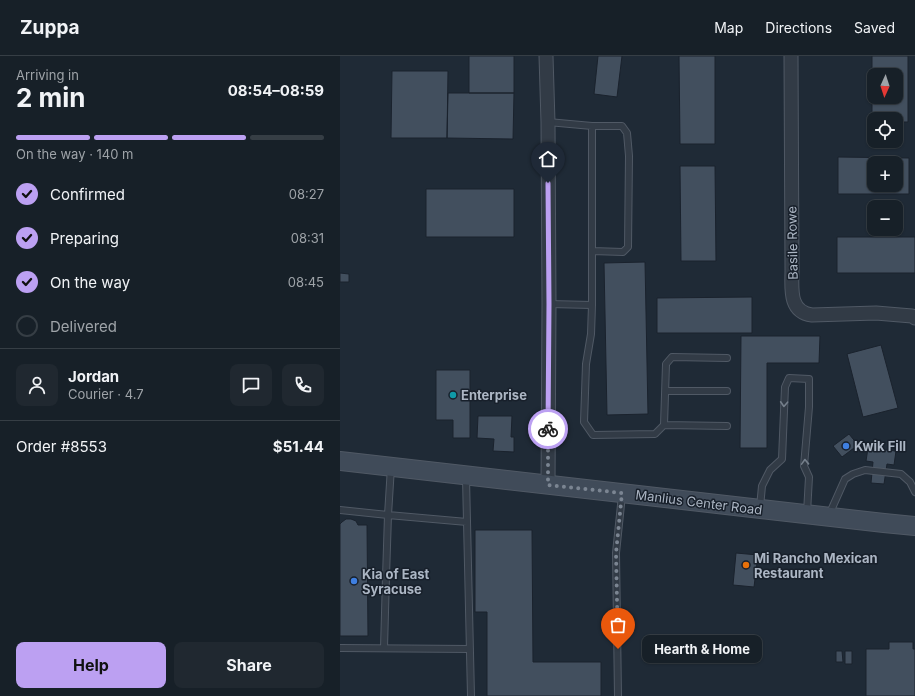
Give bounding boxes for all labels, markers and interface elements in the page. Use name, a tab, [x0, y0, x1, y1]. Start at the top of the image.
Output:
text: Zuppa	[20, 16, 80, 39]
text: Map	[714, 19, 743, 36]
text: Directions	[765, 19, 832, 36]
text: Saved	[854, 19, 895, 36]
text: Arriving in	[16, 67, 79, 83]
north arrow	[867, 68, 903, 104]
map controls	[867, 68, 903, 236]
text: 08:54–08:59	[228, 81, 324, 100]
text: 2 min	[16, 82, 86, 113]
button: locate	[867, 112, 903, 148]
pin	[531, 142, 565, 183]
text: On the way · 140 m	[16, 146, 134, 162]
icon: home	[537, 148, 559, 170]
button: +	[867, 156, 903, 192]
icon: check	[16, 183, 38, 205]
text: Confirmed	[50, 185, 125, 204]
text: 08:27	[289, 186, 324, 202]
button: −	[867, 200, 903, 236]
street label: Basile Rowe	[783, 206, 801, 280]
icon: check	[16, 227, 38, 249]
text: Preparing	[50, 229, 119, 248]
text: 08:31	[291, 230, 324, 246]
icon: check	[16, 271, 38, 293]
text: On the way	[50, 273, 130, 292]
text: 08:45	[288, 274, 324, 290]
text: Delivered	[50, 317, 117, 336]
button: person	[16, 364, 58, 406]
button: chat	[230, 364, 272, 406]
button: phone	[282, 364, 324, 406]
text: Jordan	[68, 367, 119, 386]
text: Courier · 4.7	[68, 386, 144, 402]
place label: Enterprise	[461, 387, 527, 403]
marker: Enterprise	[448, 390, 458, 400]
one-way arrow	[780, 401, 788, 407]
courier	[528, 409, 568, 449]
icon: bike	[537, 418, 559, 440]
text: Order #8553	[16, 437, 107, 456]
text: $51.44	[273, 437, 324, 456]
place label: Kwik Fill	[854, 438, 906, 454]
marker: Kwik Fill	[841, 441, 851, 451]
one-way arrow	[801, 459, 809, 465]
street label: Manlius Center Road	[635, 486, 763, 518]
place label: Mi Rancho Mexican Restaurant	[754, 550, 878, 581]
marker: Mi Rancho Mexican Restaurant	[741, 560, 751, 570]
place label: Kia of East Syracuse	[362, 566, 430, 597]
marker: Kia of East Syracuse	[349, 576, 359, 586]
pin	[601, 608, 635, 649]
icon: bag	[607, 614, 629, 636]
callout: Hearth & Home	[642, 635, 762, 663]
text: Hearth & Home	[654, 641, 750, 657]
button: Help	[16, 642, 166, 688]
button: Share	[174, 642, 324, 688]

